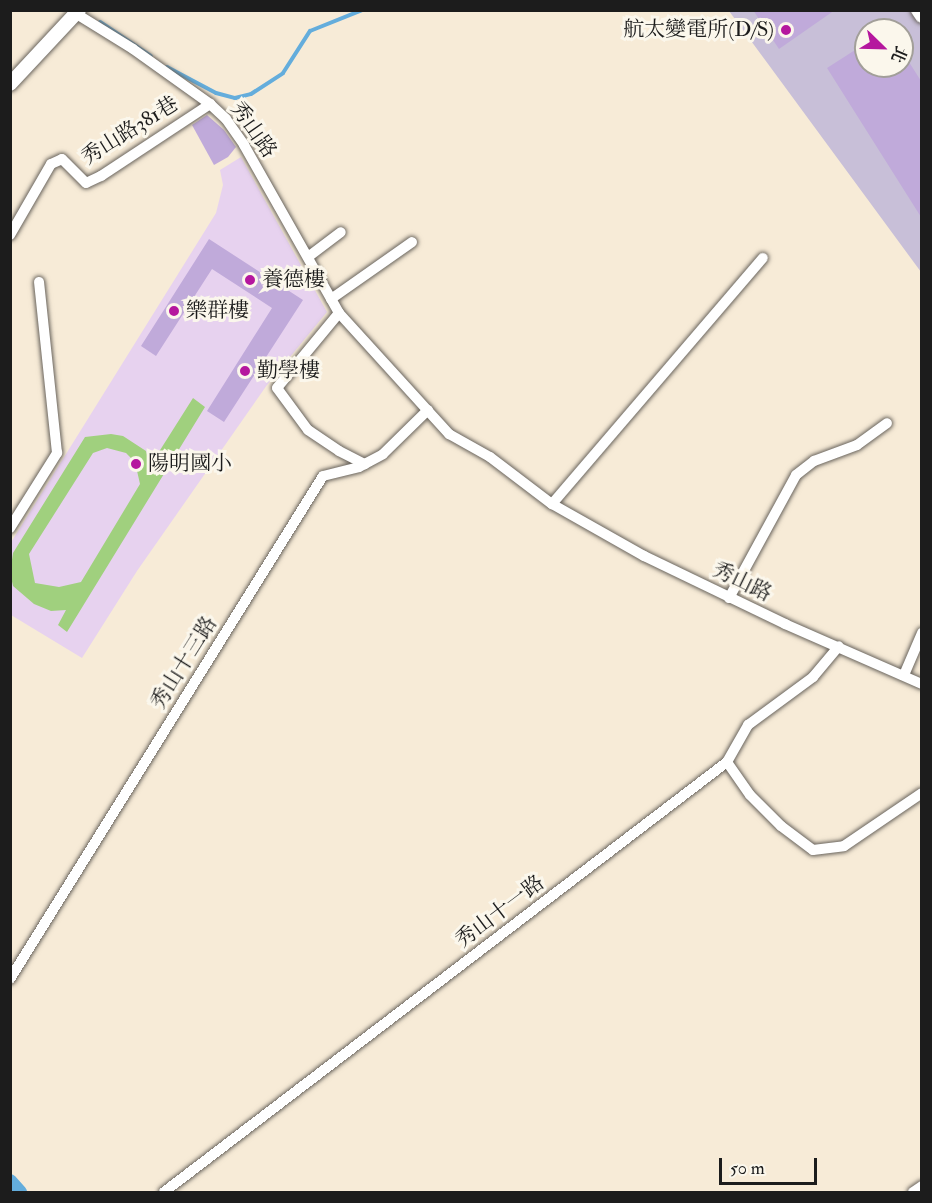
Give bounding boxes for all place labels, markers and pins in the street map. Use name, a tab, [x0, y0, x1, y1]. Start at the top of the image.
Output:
place label: 航太變電所(D/S)	[623, 17, 774, 43]
marker: 航太變電所(D/S)	[779, 23, 793, 37]
place label: 養德樓	[262, 267, 325, 293]
marker: 養德樓	[243, 273, 257, 287]
place label: 樂群樓	[186, 298, 249, 324]
marker: 樂群樓	[167, 304, 181, 318]
place label: 勤學樓	[257, 358, 320, 384]
marker: 勤學樓	[238, 364, 252, 378]
place label: 陽明國小	[148, 451, 232, 477]
marker: 陽明國小	[129, 457, 143, 471]

